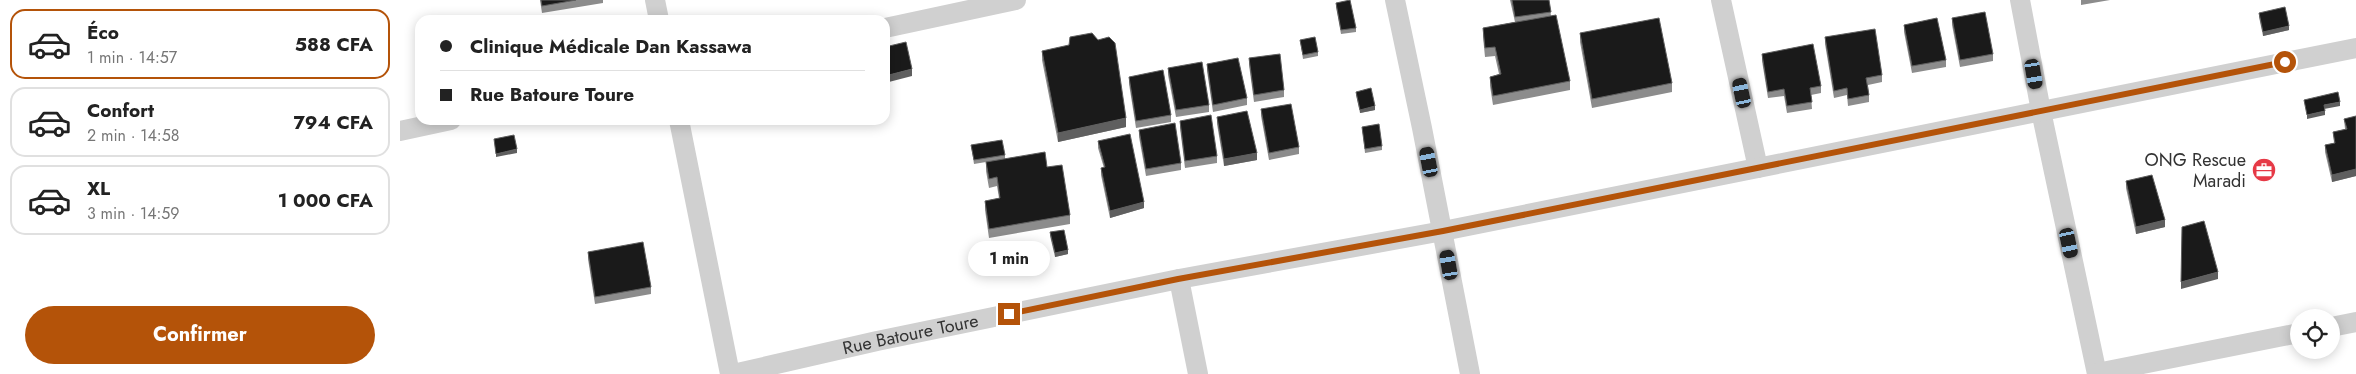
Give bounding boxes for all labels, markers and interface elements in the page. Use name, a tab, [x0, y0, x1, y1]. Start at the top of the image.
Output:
text: Éco	[87, 19, 119, 46]
icon: car	[27, 22, 72, 67]
text: 588 CFA	[295, 31, 373, 58]
text: Clinique Médicale Dan Kassawa	[470, 33, 752, 60]
text: 1 min · 14:57	[87, 46, 177, 69]
route start	[2274, 51, 2296, 73]
car	[2024, 58, 2043, 90]
car	[1731, 77, 1752, 109]
text: Rue Batoure Toure	[470, 81, 634, 108]
text: Confort	[87, 97, 154, 124]
icon: car	[27, 100, 72, 145]
text: 794 CFA	[293, 109, 373, 136]
text: 2 min · 14:58	[87, 124, 179, 147]
car	[1418, 146, 1439, 178]
place label: ONG Rescue Maradi	[2145, 147, 2246, 194]
office icon: ONG Rescue Maradi	[2251, 157, 2277, 183]
text: XL	[87, 175, 110, 202]
icon: car	[27, 178, 72, 223]
text: 1 000 CFA	[278, 187, 373, 214]
text: 3 min · 14:59	[87, 202, 180, 225]
car	[2058, 227, 2079, 259]
callout: 1 min	[968, 242, 1050, 276]
text: 1 min	[989, 247, 1029, 270]
car	[1439, 249, 1458, 281]
route end	[998, 303, 1020, 325]
button: Confirmer	[25, 306, 375, 364]
street label: Rue Batoure Toure	[840, 307, 981, 361]
map controls	[2290, 309, 2340, 359]
button: locate	[2290, 309, 2340, 359]

